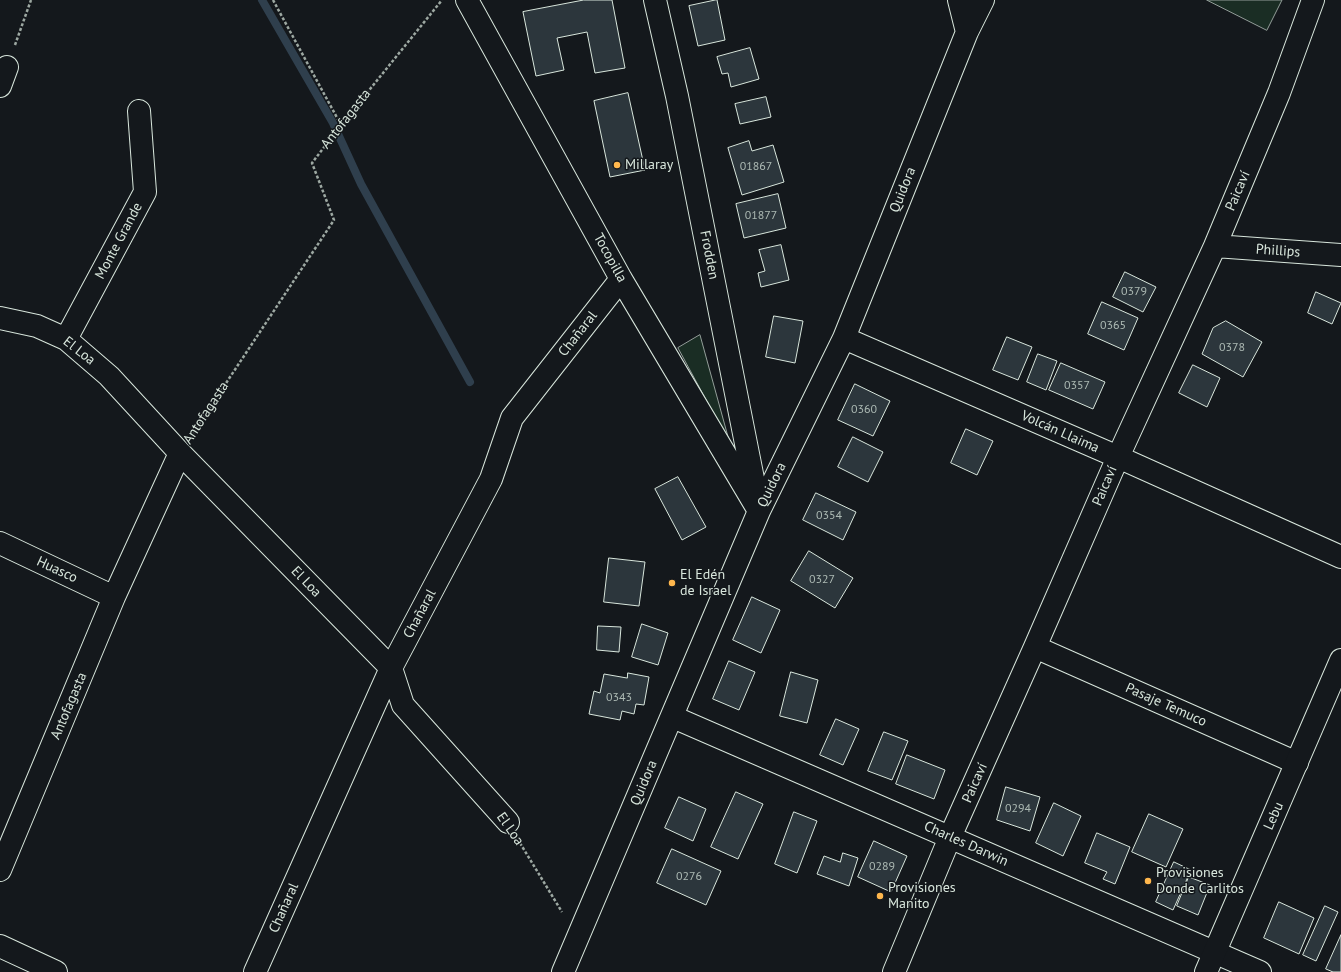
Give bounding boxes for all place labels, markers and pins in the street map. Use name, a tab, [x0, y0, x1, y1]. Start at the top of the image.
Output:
place label: Millaray	[625, 157, 673, 173]
marker: Millaray	[612, 160, 622, 170]
place label: El Edén de Israel	[680, 567, 731, 600]
marker: El Edén de Israel	[667, 578, 677, 588]
place label: Provisiones Donde Carlitos	[1156, 865, 1244, 898]
marker: Provisiones Donde Carlitos	[1143, 876, 1153, 886]
place label: Provisiones Manito	[888, 880, 956, 912]
marker: Provisiones Manito	[875, 891, 885, 901]

